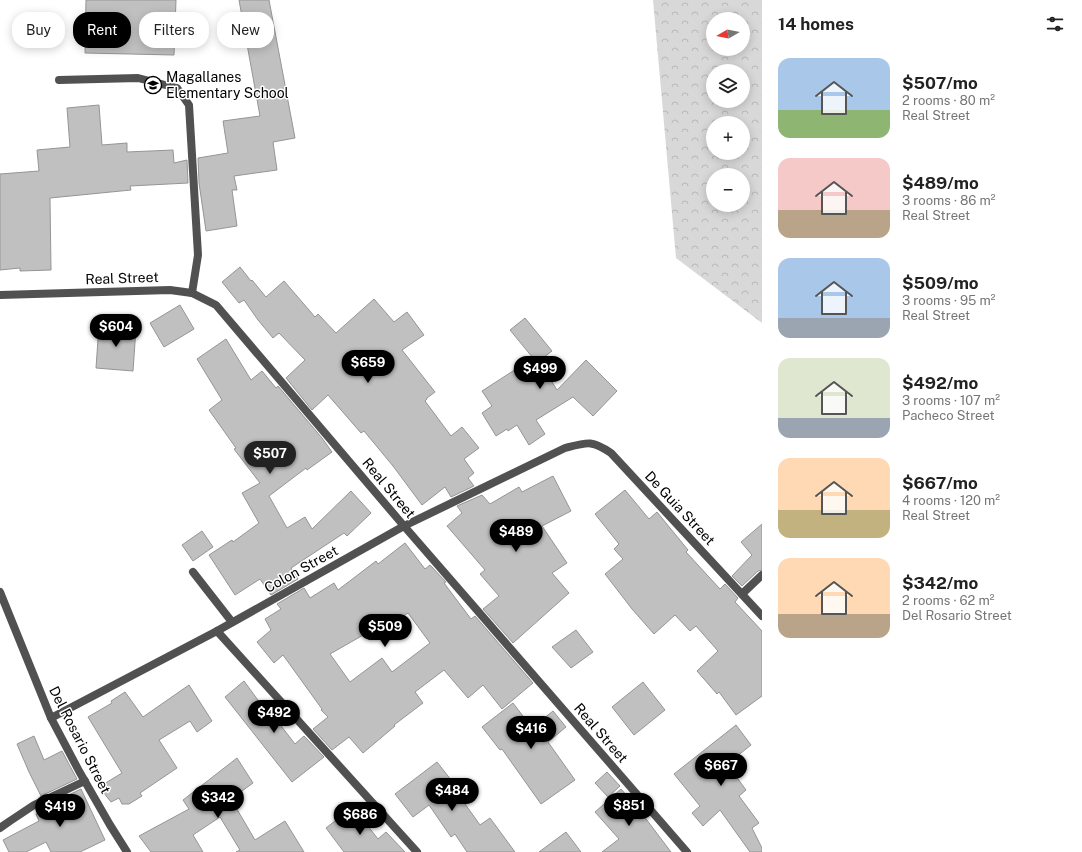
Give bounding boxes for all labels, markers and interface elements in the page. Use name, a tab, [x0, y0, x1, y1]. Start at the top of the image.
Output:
chip: Buy	[12, 12, 65, 48]
chip: Rent	[73, 12, 131, 48]
chip: Filters	[139, 12, 209, 48]
chip: New	[217, 12, 274, 48]
north arrow	[706, 12, 750, 56]
map controls	[706, 12, 750, 212]
icon: filters	[1044, 13, 1066, 35]
text: 14 homes	[778, 14, 854, 34]
button: layers	[706, 64, 750, 108]
place label: Magallanes Elementary School	[166, 69, 289, 101]
text: $507/mo	[902, 73, 978, 93]
icon: home	[810, 74, 858, 122]
school or university icon: Magallanes Elementary School	[143, 75, 163, 95]
text: 2 rooms · 80 m²	[902, 93, 995, 108]
text: Real Street	[902, 108, 970, 123]
button: +	[706, 116, 750, 160]
button: −	[706, 168, 750, 212]
text: $489/mo	[902, 173, 979, 193]
icon: home	[810, 174, 858, 222]
text: 3 rooms · 86 m²	[902, 193, 996, 208]
text: Real Street	[902, 208, 970, 223]
street label: Real Street	[85, 269, 159, 287]
text: $509/mo	[902, 273, 979, 293]
icon: home	[810, 274, 858, 322]
text: 3 rooms · 95 m²	[902, 293, 996, 308]
text: Real Street	[902, 308, 970, 323]
pin: $604	[92, 314, 140, 348]
text: $604	[99, 319, 133, 334]
pin: $659	[344, 350, 392, 384]
text: $659	[351, 355, 385, 370]
pin: $499	[516, 356, 564, 390]
text: $499	[523, 361, 557, 376]
text: $492/mo	[902, 373, 978, 393]
icon: home	[810, 374, 858, 422]
text: 3 rooms · 107 m²	[902, 393, 1000, 408]
text: Pacheco Street	[902, 408, 995, 423]
pin: $507	[246, 441, 294, 475]
text: $507	[253, 446, 287, 461]
street label: Real Street	[359, 455, 419, 521]
street label: De Guia Street	[642, 468, 718, 548]
text: $667/mo	[902, 473, 978, 493]
icon: home	[810, 474, 858, 522]
text: 4 rooms · 120 m²	[902, 493, 1000, 508]
text: Real Street	[902, 508, 970, 523]
pin: $489	[492, 519, 540, 553]
text: $489	[499, 524, 533, 539]
street label: Colon Street	[261, 542, 341, 596]
text: $342/mo	[902, 573, 978, 593]
icon: home	[810, 574, 858, 622]
text: 2 rooms · 62 m²	[902, 593, 995, 608]
text: Del Rosario Street	[902, 608, 1012, 623]
pin: $509	[361, 614, 409, 648]
text: $509	[368, 619, 402, 634]
street label: Del Rosario Street	[46, 684, 114, 796]
pin: $492	[250, 700, 298, 734]
street label: Real Street	[571, 700, 631, 766]
text: $492	[257, 705, 291, 720]
pin: $416	[507, 716, 555, 750]
text: $416	[515, 721, 547, 736]
pin: $667	[697, 753, 745, 787]
text: $667	[704, 758, 738, 773]
pin: $484	[428, 778, 476, 812]
text: $484	[435, 783, 469, 798]
pin: $342	[194, 785, 242, 819]
text: $342	[201, 790, 235, 805]
pin: $851	[605, 793, 653, 827]
pin: $419	[36, 794, 84, 828]
text: $851	[613, 798, 645, 813]
text: $419	[44, 799, 76, 814]
pin: $686	[336, 802, 384, 836]
text: $686	[343, 807, 377, 822]

